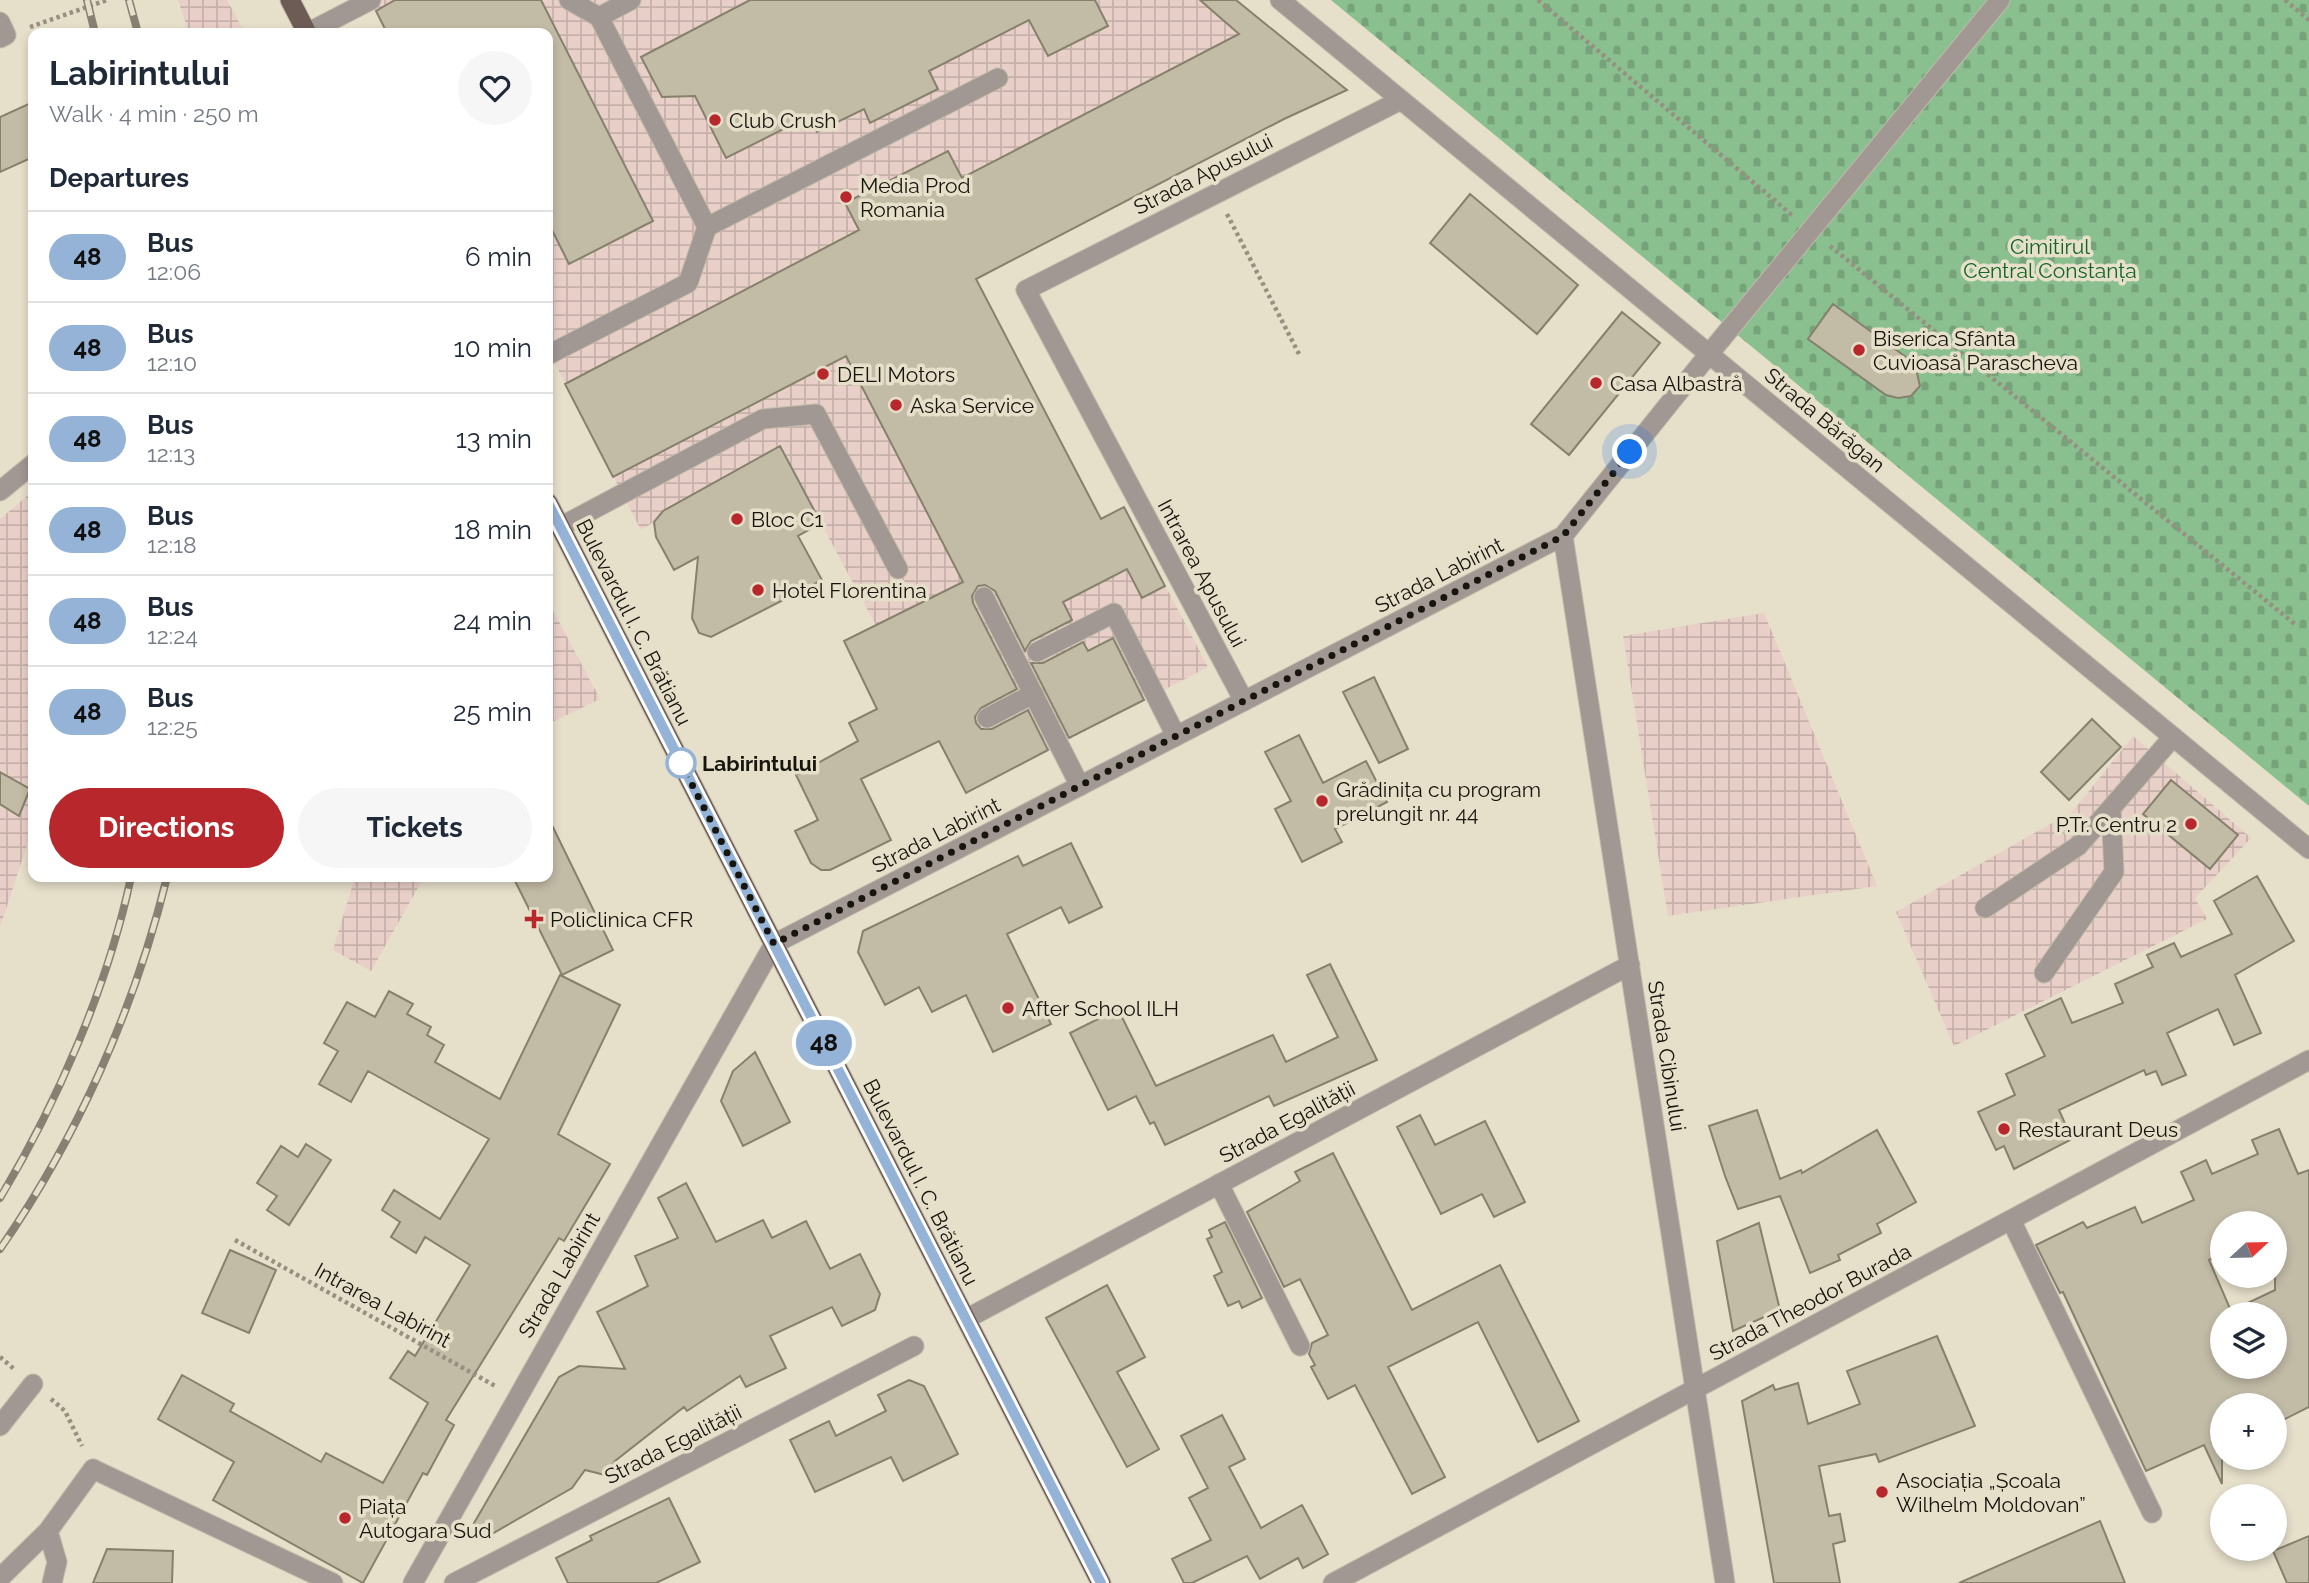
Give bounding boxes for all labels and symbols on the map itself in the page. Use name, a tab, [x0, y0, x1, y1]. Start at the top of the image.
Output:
place label: Club Crush	[729, 108, 837, 133]
marker: Club Crush	[707, 112, 723, 128]
street label: Strada Apusului	[1129, 128, 1277, 220]
place label: Media Prod Romania	[860, 173, 971, 222]
marker: Media Prod Romania	[838, 189, 854, 205]
park label: Cimitirul Central Constanța	[1963, 234, 2137, 283]
place label: Biserica Sfânta Cuvioasă Parascheva	[1873, 326, 2078, 375]
marker: Biserica Sfânta Cuvioasă Parascheva	[1851, 342, 1867, 358]
place label: DELI Motors	[837, 362, 955, 387]
street label: Strada Bărăgan	[1760, 363, 1890, 477]
marker: DELI Motors	[815, 366, 831, 382]
place label: Casa Albastră	[1610, 371, 1742, 396]
marker: Casa Albastră	[1588, 375, 1604, 391]
place label: Aska Service	[910, 393, 1034, 418]
marker: Aska Service	[888, 397, 904, 413]
your location	[1612, 434, 1647, 469]
street label: Intrarea Apusului	[1153, 495, 1251, 651]
place label: Bloc C1	[751, 507, 823, 532]
marker: Bloc C1	[729, 511, 745, 527]
street label: Bulevardul I. C. Brătianu	[571, 515, 697, 729]
street label: Strada Labirint	[1371, 532, 1507, 618]
place label: Hotel Florentina	[772, 578, 927, 603]
marker: Hotel Florentina	[750, 582, 766, 598]
marker: Labirintului	[666, 748, 696, 778]
place label: Labirintului	[702, 751, 817, 776]
place label: Grădinița cu program prelungit nr. 44	[1336, 777, 1541, 826]
street label: Strada Labirint	[868, 792, 1004, 878]
marker: Grădinița cu program prelungit nr. 44	[1314, 793, 1330, 809]
place label: P.Tr. Centru 2	[2056, 812, 2177, 837]
marker: P.Tr. Centru 2	[2183, 816, 2199, 832]
place label: Policlinica CFR	[550, 907, 693, 932]
marker: Policlinica CFR	[524, 909, 544, 929]
street label: Strada Cibinului	[1643, 979, 1691, 1133]
place label: After School ILH	[1022, 996, 1179, 1021]
marker: After School ILH	[1000, 1000, 1016, 1016]
line badge: 48	[792, 1020, 856, 1066]
street label: Bulevardul I. C. Brătianu	[858, 1075, 984, 1289]
street label: Strada Egalității	[1215, 1076, 1359, 1168]
place label: Restaurant Deus	[2018, 1117, 2178, 1142]
marker: Restaurant Deus	[1996, 1121, 2012, 1137]
street label: Strada Labirint	[513, 1208, 605, 1342]
north arrow	[2210, 1211, 2287, 1288]
street label: Strada Theodor Burada	[1705, 1238, 1915, 1366]
street label: Intrarea Labirint	[311, 1257, 455, 1353]
street label: Strada Egalității	[600, 1399, 746, 1489]
place label: Asociația „Școala Wilhelm Moldovan”	[1896, 1468, 2086, 1517]
marker: Asociația „Școala Wilhelm Moldovan”	[1874, 1484, 1890, 1500]
place label: Piața Autogara Sud	[359, 1494, 492, 1543]
marker: Piața Autogara Sud	[337, 1510, 353, 1526]

